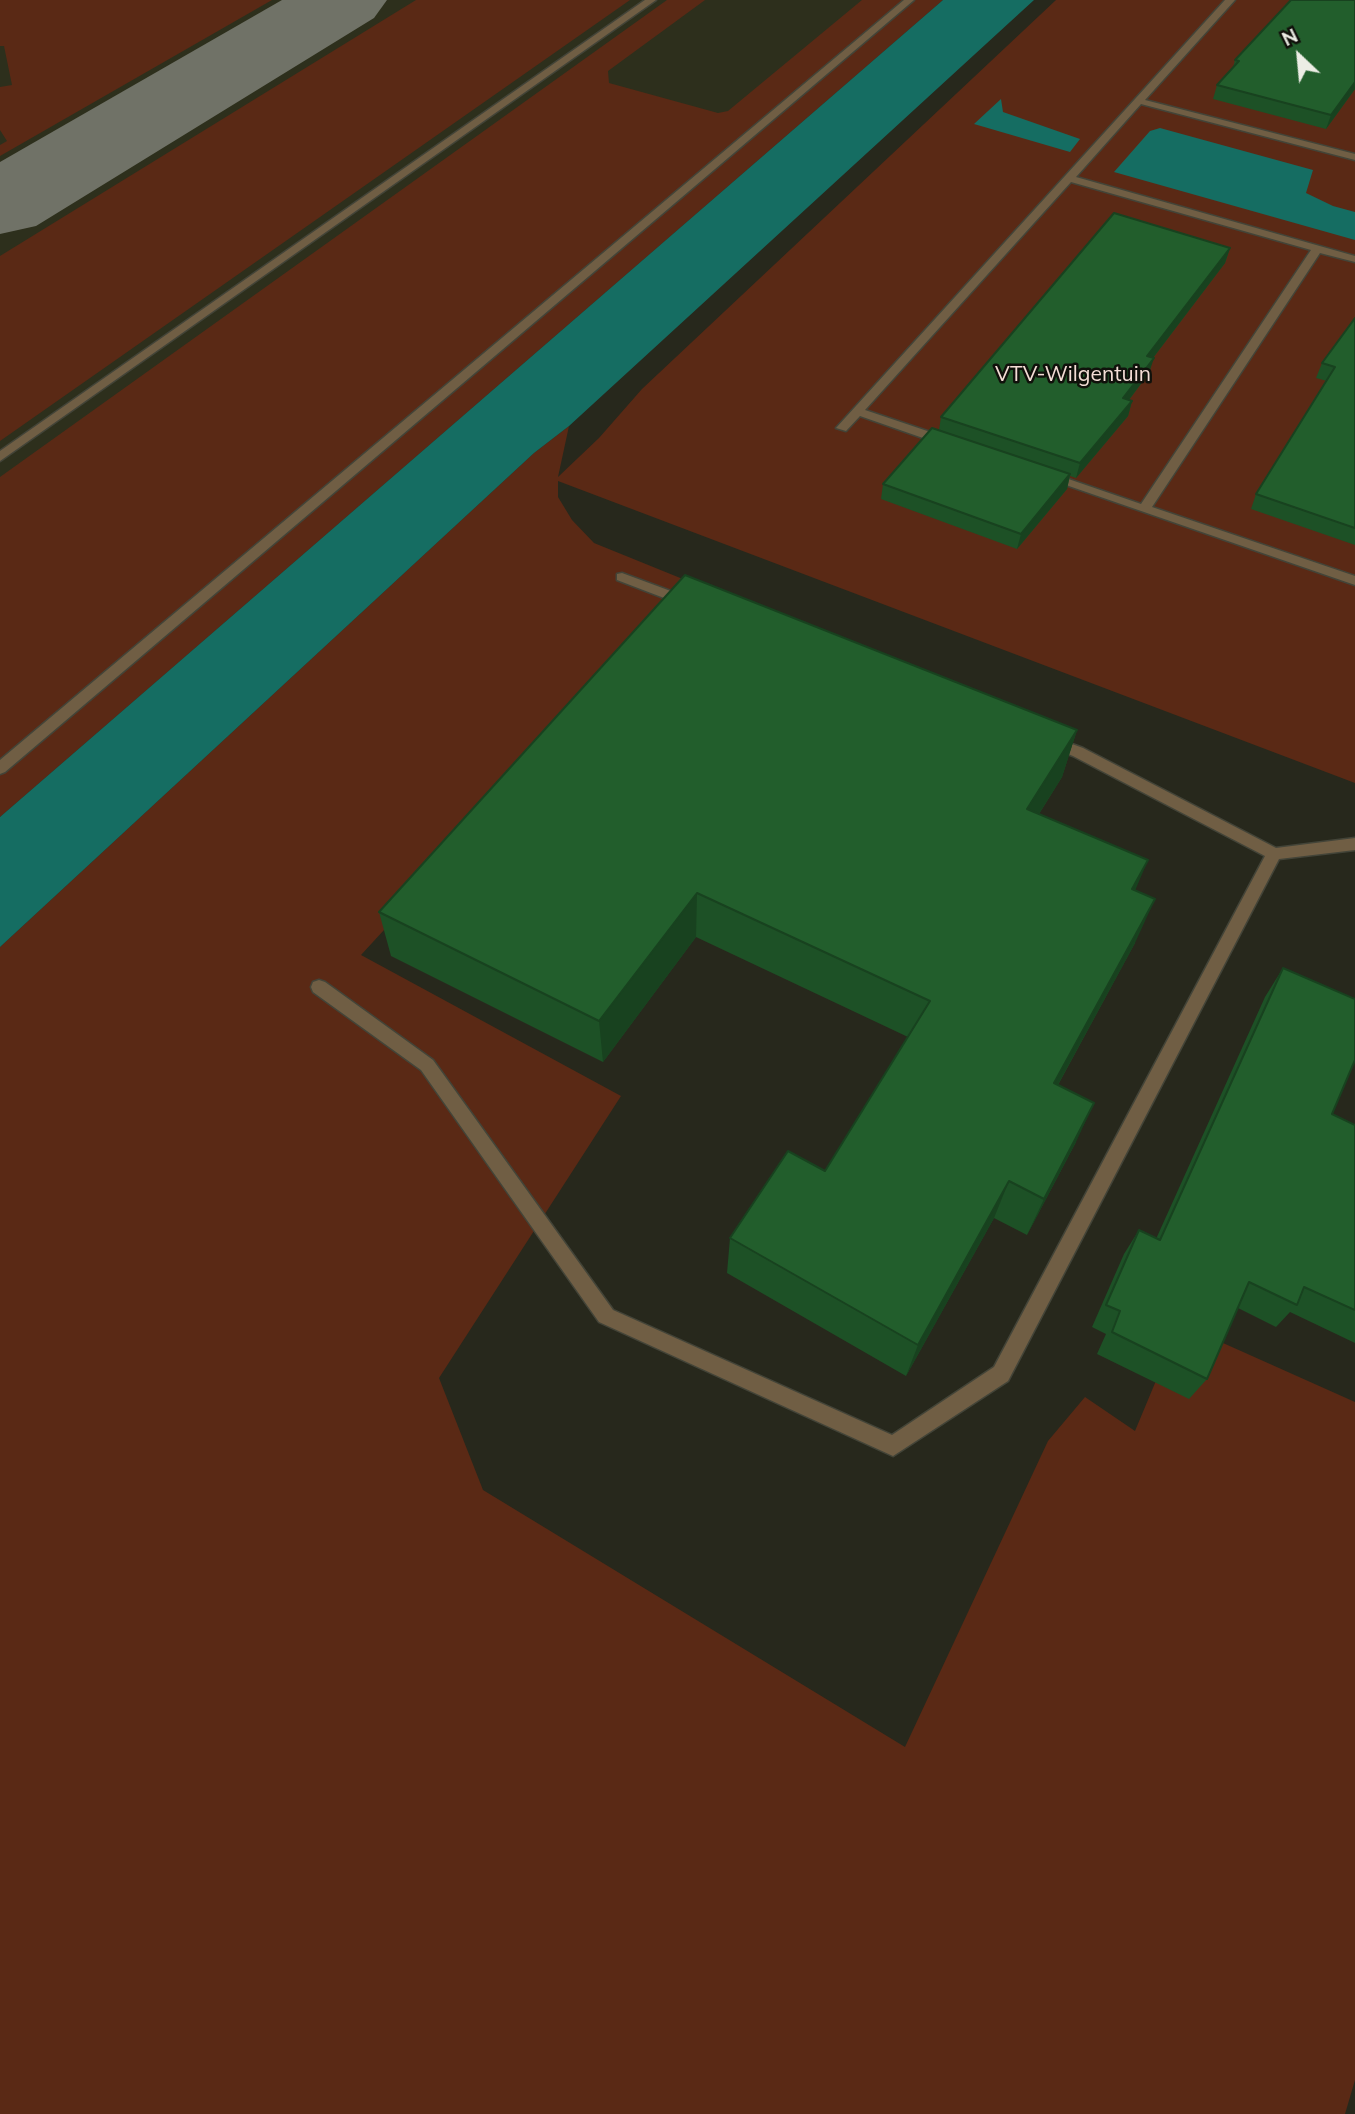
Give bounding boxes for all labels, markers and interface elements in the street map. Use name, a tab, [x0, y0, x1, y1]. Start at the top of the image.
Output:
north arrow	[1264, 21, 1334, 91]
text: N	[1278, 23, 1302, 51]
park label: VTV-Wilgentuin	[995, 362, 1151, 388]

